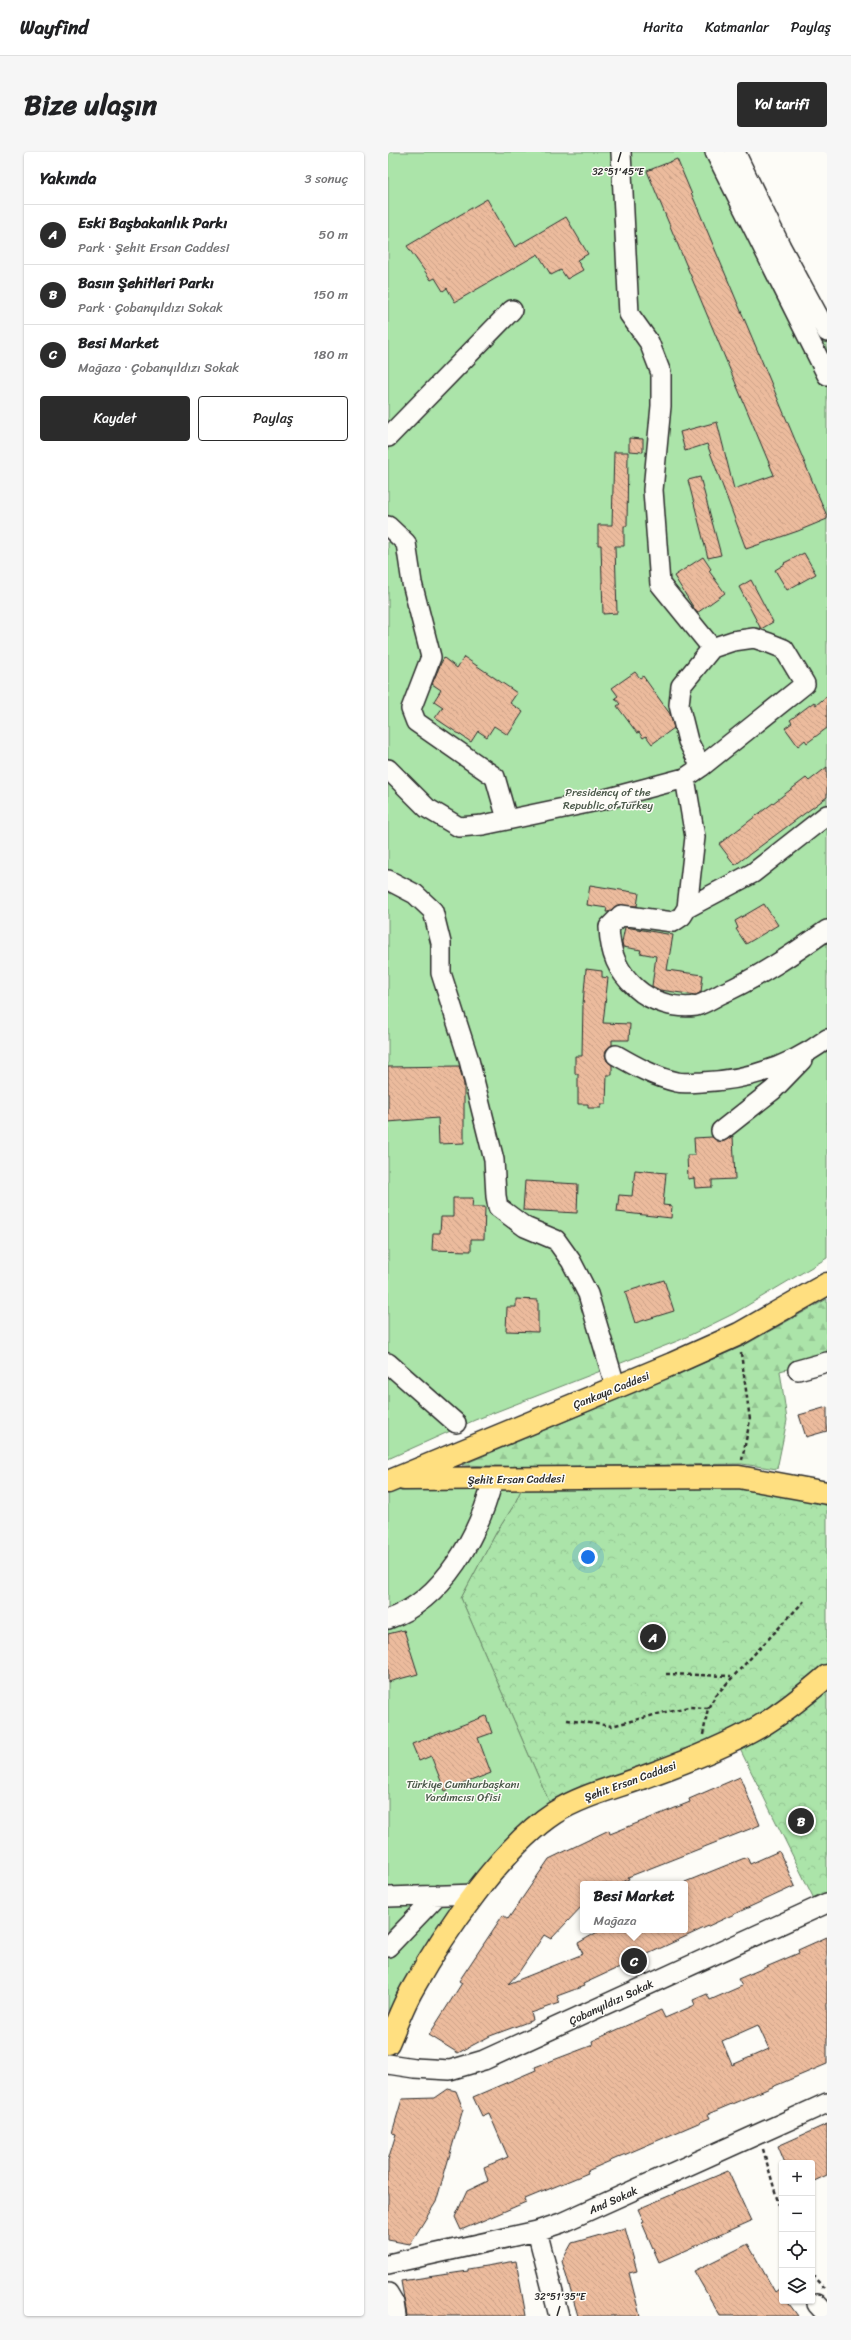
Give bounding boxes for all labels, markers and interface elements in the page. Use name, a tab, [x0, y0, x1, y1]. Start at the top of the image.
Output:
text: Wayfind	[20, 11, 88, 44]
text: Harita	[643, 15, 683, 40]
text: Katmanlar	[705, 15, 769, 40]
text: Paylaş	[791, 15, 831, 40]
text: Bize ulaşın	[24, 80, 157, 129]
button: Yol tarifi	[737, 82, 827, 127]
text: Yakında	[40, 163, 96, 193]
text: 32°51'45"E	[592, 163, 645, 181]
text: 3 sonuç	[304, 167, 348, 190]
text: Eski Başbakanlık Parkı	[78, 210, 227, 236]
text: A	[49, 223, 57, 246]
text: 50 m	[318, 223, 348, 246]
text: Park · Şehit Ersan Caddesi	[78, 236, 229, 259]
text: Basın Şehitleri Parkı	[78, 270, 214, 296]
text: B	[49, 283, 57, 306]
text: 150 m	[313, 283, 348, 306]
text: Park · Çobanyıldızı Sokak	[78, 296, 223, 319]
text: Besi Market	[78, 330, 159, 356]
text: C	[49, 343, 57, 366]
text: 180 m	[313, 343, 348, 366]
text: Mağaza · Çobanyıldızı Sokak	[78, 356, 239, 379]
button: Kaydet	[40, 396, 190, 441]
button: Paylaş	[198, 396, 348, 441]
park label: Presidency of the Republic of Turkey	[563, 783, 653, 815]
street label: Çankaya Caddesi	[570, 1366, 653, 1414]
street label: Şehit Ersan Caddesi	[467, 1469, 566, 1490]
your location	[578, 1547, 598, 1567]
pin: A	[640, 1622, 666, 1652]
street label: Şehit Ersan Caddesi	[581, 1756, 680, 1807]
park label: Türkiye Cumhurbaşkanı Yardımcısı Ofisi	[407, 1775, 519, 1807]
pin: B	[788, 1806, 814, 1836]
popup	[580, 1881, 688, 1933]
text: Besi Market	[594, 1883, 674, 1909]
text: Mağaza	[594, 1909, 637, 1932]
pin: C	[621, 1946, 647, 1976]
street label: Çobanyıldızı Sokak	[566, 1974, 657, 2030]
map controls	[779, 2160, 815, 2304]
button: +	[779, 2160, 815, 2196]
street label: And Sokak	[585, 2181, 641, 2220]
button: −	[779, 2196, 815, 2232]
button: locate	[779, 2232, 815, 2268]
button: layers	[779, 2268, 815, 2304]
text: 32°51'35"E	[535, 2288, 587, 2306]

